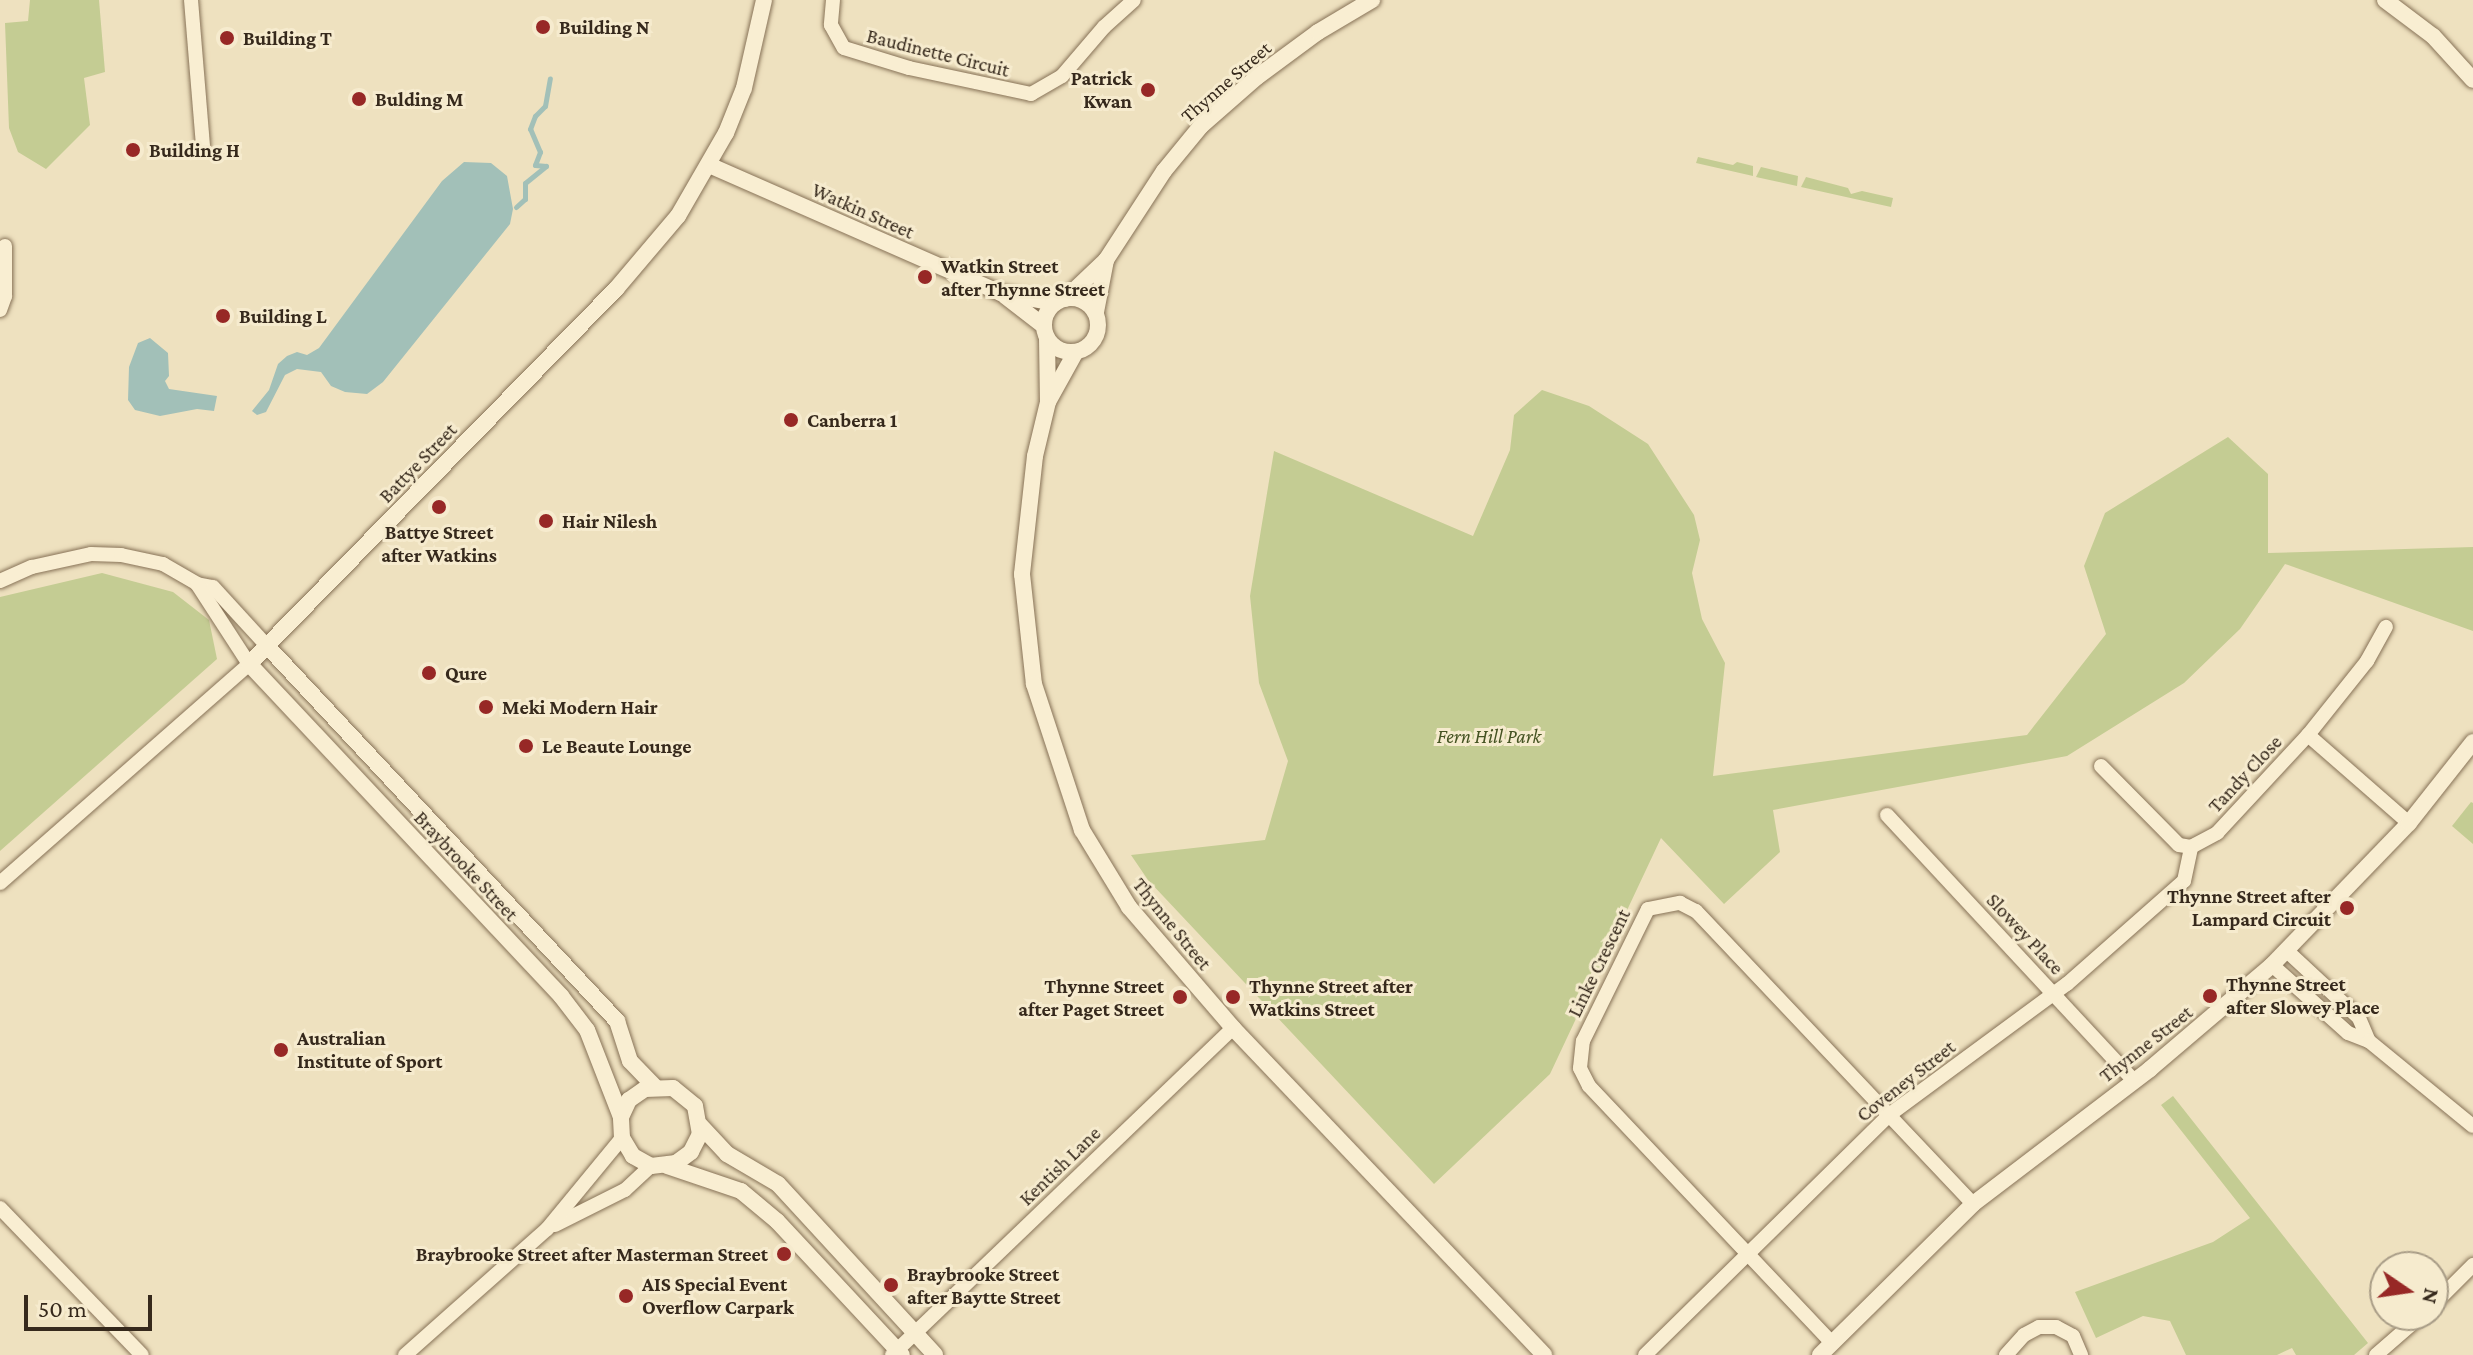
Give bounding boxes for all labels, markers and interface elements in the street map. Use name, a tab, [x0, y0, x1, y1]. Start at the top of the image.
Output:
place label: Building N	[559, 15, 650, 39]
marker: Building N	[534, 18, 552, 36]
street label: Baudinette Circuit	[864, 24, 1012, 82]
place label: Building T	[243, 26, 332, 50]
marker: Building T	[218, 29, 236, 47]
street label: Thynne Street	[1176, 36, 1276, 128]
place label: Patrick Kwan	[1071, 66, 1132, 113]
marker: Patrick Kwan	[1139, 81, 1157, 99]
place label: Bulding M	[375, 87, 464, 111]
marker: Bulding M	[350, 90, 368, 108]
place label: Building H	[149, 138, 240, 162]
marker: Building H	[124, 141, 142, 159]
street label: Watkin Street	[808, 178, 918, 244]
place label: Watkin Street after Thynne Street	[941, 254, 1105, 301]
marker: Watkin Street after Thynne Street	[916, 268, 934, 286]
place label: Building L	[239, 304, 327, 328]
marker: Building L	[214, 307, 232, 325]
place label: Canberra 1	[807, 408, 897, 432]
marker: Canberra 1	[782, 411, 800, 429]
street label: Battye Street	[374, 418, 462, 508]
marker: Battye Street after Watkins	[430, 498, 448, 516]
place label: Hair Nilesh	[562, 509, 657, 533]
marker: Hair Nilesh	[537, 512, 555, 530]
place label: Battye Street after Watkins	[381, 520, 497, 567]
place label: Qure	[445, 661, 487, 685]
marker: Qure	[420, 664, 438, 682]
place label: Meki Modern Hair	[502, 695, 658, 719]
marker: Meki Modern Hair	[477, 698, 495, 716]
park label: Fern Hill Park	[1437, 724, 1541, 748]
street label: Tandy Close	[2203, 730, 2287, 818]
place label: Le Beaute Lounge	[542, 734, 691, 758]
marker: Le Beaute Lounge	[517, 737, 535, 755]
street label: Braybrooke Street	[409, 806, 523, 926]
street label: Thynne Street	[1128, 873, 1216, 975]
place label: Thynne Street after Lampard Circuit	[2167, 884, 2331, 931]
street label: Slowey Place	[1981, 888, 2069, 980]
marker: Thynne Street after Lampard Circuit	[2338, 899, 2356, 917]
street label: Linke Crescent	[1562, 905, 1636, 1021]
place label: Thynne Street after Slowey Place	[2226, 972, 2380, 1019]
place label: Thynne Street after Paget Street	[1018, 974, 1164, 1021]
place label: Thynne Street after Watkins Street	[1249, 974, 1413, 1021]
marker: Thynne Street after Slowey Place	[2201, 987, 2219, 1005]
marker: Thynne Street after Paget Street	[1171, 988, 1189, 1006]
marker: Thynne Street after Watkins Street	[1224, 988, 1242, 1006]
street label: Thynne Street	[2095, 1000, 2197, 1088]
place label: Australian Institute of Sport	[297, 1026, 442, 1073]
street label: Coveney Street	[1852, 1035, 1960, 1127]
marker: Australian Institute of Sport	[272, 1041, 290, 1059]
street label: Kentish Lane	[1014, 1121, 1106, 1211]
place label: Braybrooke Street after Masterman Street	[416, 1242, 768, 1266]
marker: Braybrooke Street after Masterman Street	[775, 1245, 793, 1263]
north arrow	[2369, 1251, 2449, 1331]
place label: Braybrooke Street after Baytte Street	[907, 1262, 1061, 1309]
place label: AIS Special Event Overflow Carpark	[642, 1272, 794, 1319]
marker: Braybrooke Street after Baytte Street	[882, 1276, 900, 1294]
scale bar	[28, 1279, 156, 1329]
text: N	[2417, 1286, 2445, 1306]
marker: AIS Special Event Overflow Carpark	[617, 1287, 635, 1305]
text: 50 m	[38, 1295, 87, 1322]

